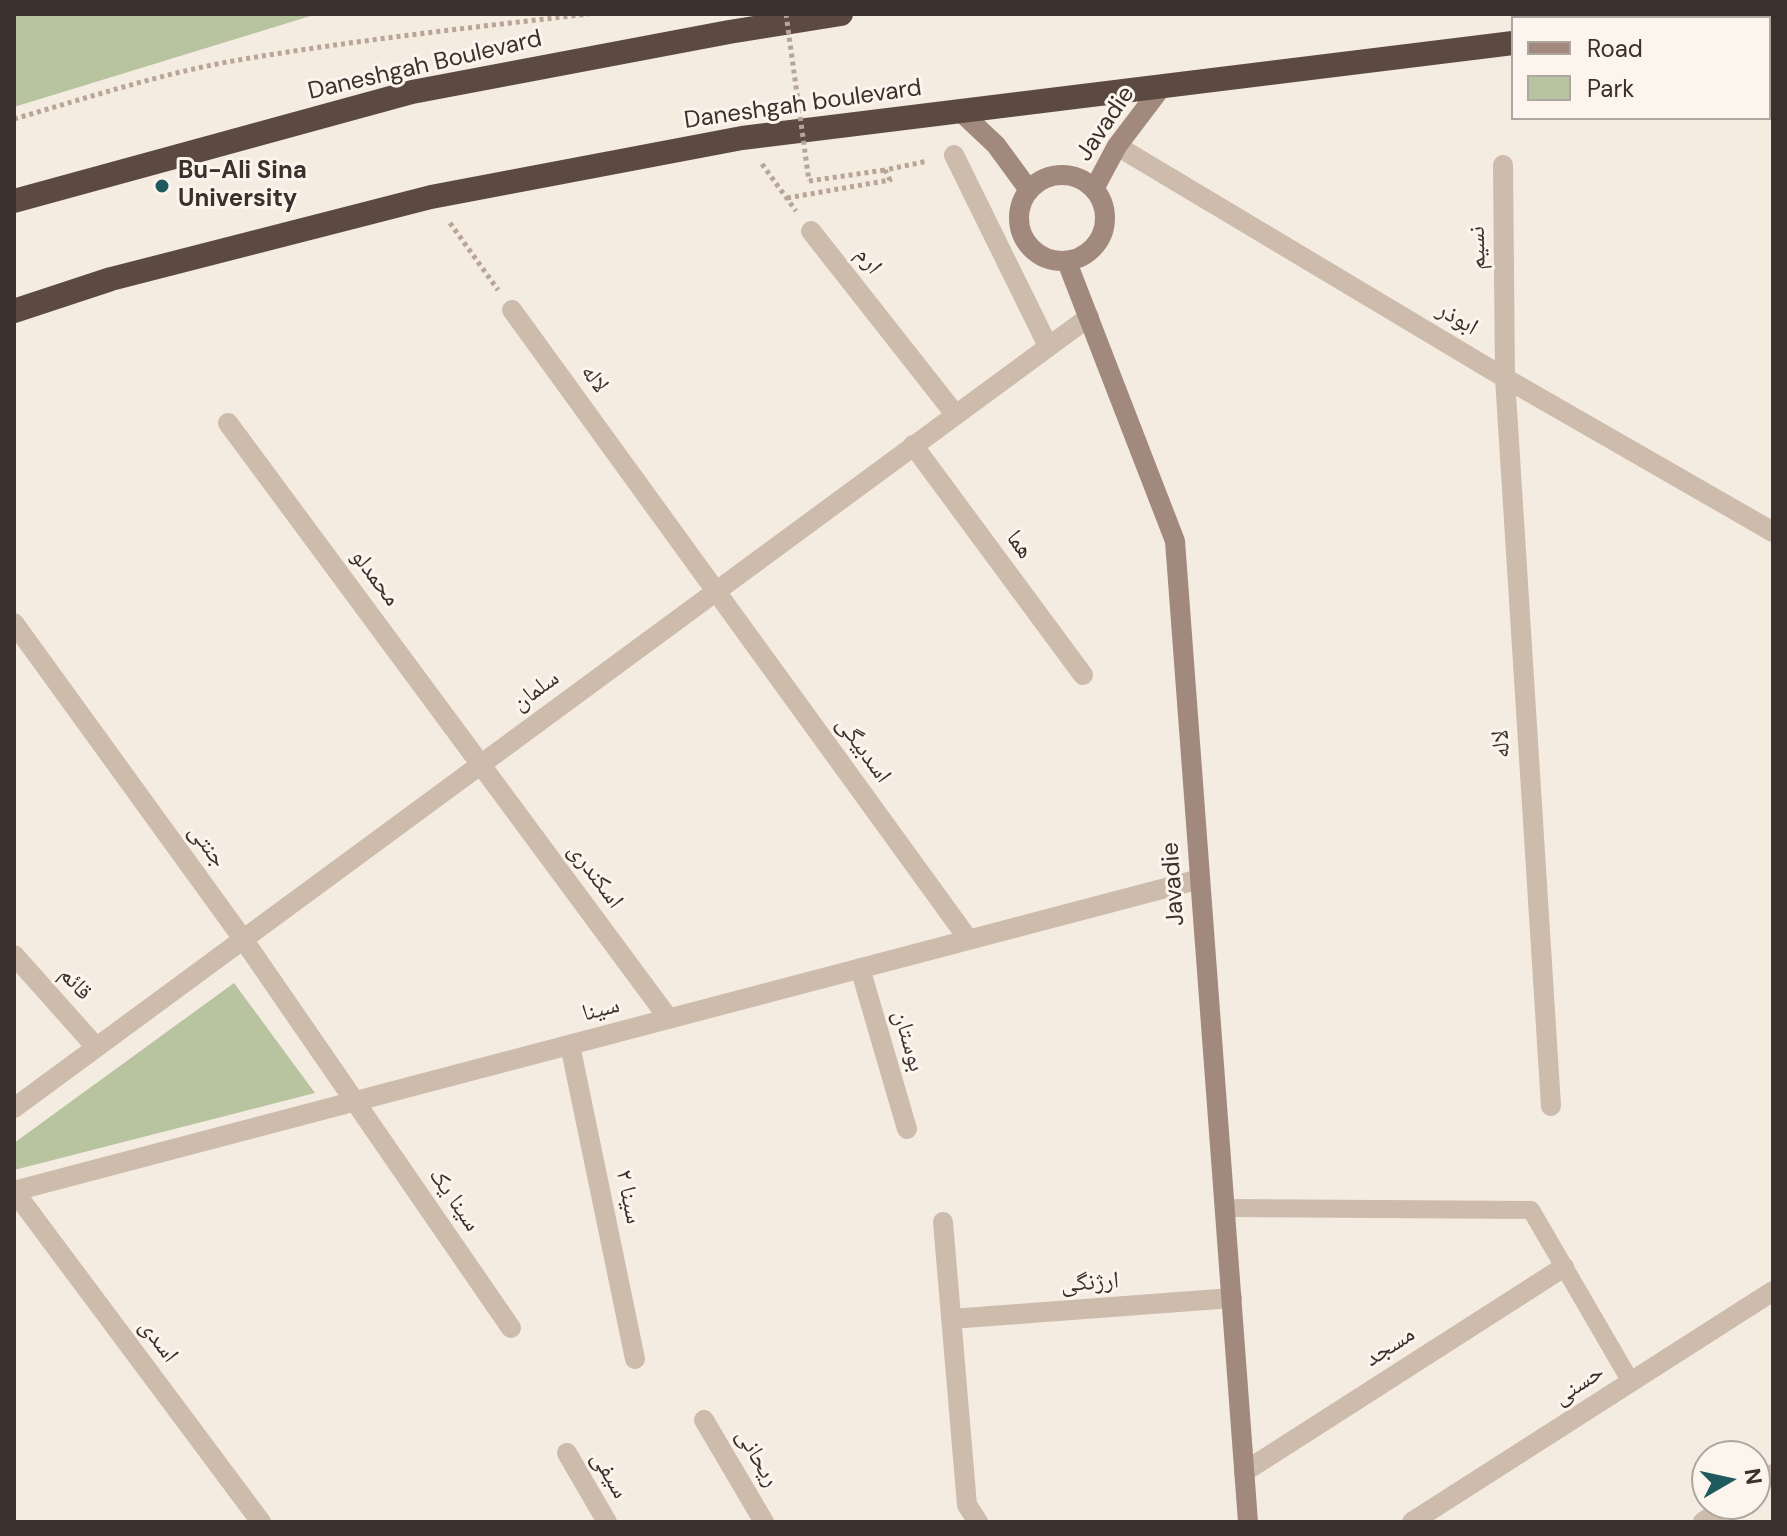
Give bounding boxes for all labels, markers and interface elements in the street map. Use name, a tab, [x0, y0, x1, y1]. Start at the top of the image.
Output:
legend	[1511, 16, 1771, 120]
street label: Daneshgah Boulevard	[305, 25, 545, 107]
text: Road	[1587, 33, 1643, 64]
text: Park	[1587, 73, 1634, 104]
street label: Daneshgah boulevard	[682, 74, 924, 136]
street label: Javadie	[1071, 81, 1141, 167]
place label: Bu-Ali Sina University	[178, 158, 307, 214]
marker: Bu-Ali Sina University	[153, 177, 171, 195]
street label: نسیم	[1463, 226, 1493, 270]
street label: ارم	[848, 242, 888, 280]
street label: ابوذر	[1431, 296, 1483, 342]
street label: لاله	[574, 359, 614, 399]
street label: هما	[999, 525, 1039, 565]
street label: محمدلو	[344, 544, 406, 612]
street label: سلمان	[507, 664, 565, 718]
street label: اسدبیگی	[829, 711, 897, 789]
street label: لاله	[1487, 729, 1517, 759]
street label: جنتی	[181, 818, 233, 874]
street label: اسکندری	[561, 837, 629, 915]
street label: Javadie	[1157, 841, 1191, 927]
street label: قائم	[52, 961, 98, 1007]
street label: سینا	[579, 991, 623, 1029]
street label: بوستان	[886, 1007, 930, 1075]
street label: سینا یک	[422, 1163, 486, 1237]
street label: سینا ۲	[608, 1167, 648, 1227]
street label: ارژنگی	[1060, 1267, 1120, 1299]
street label: اسدی	[132, 1313, 184, 1369]
street label: مسجد	[1359, 1320, 1421, 1374]
street label: حسنی	[1548, 1358, 1610, 1412]
street label: ریحانی	[729, 1424, 785, 1492]
north arrow	[1691, 1440, 1771, 1520]
street label: سیفی	[584, 1446, 634, 1504]
text: N	[1738, 1466, 1769, 1487]

